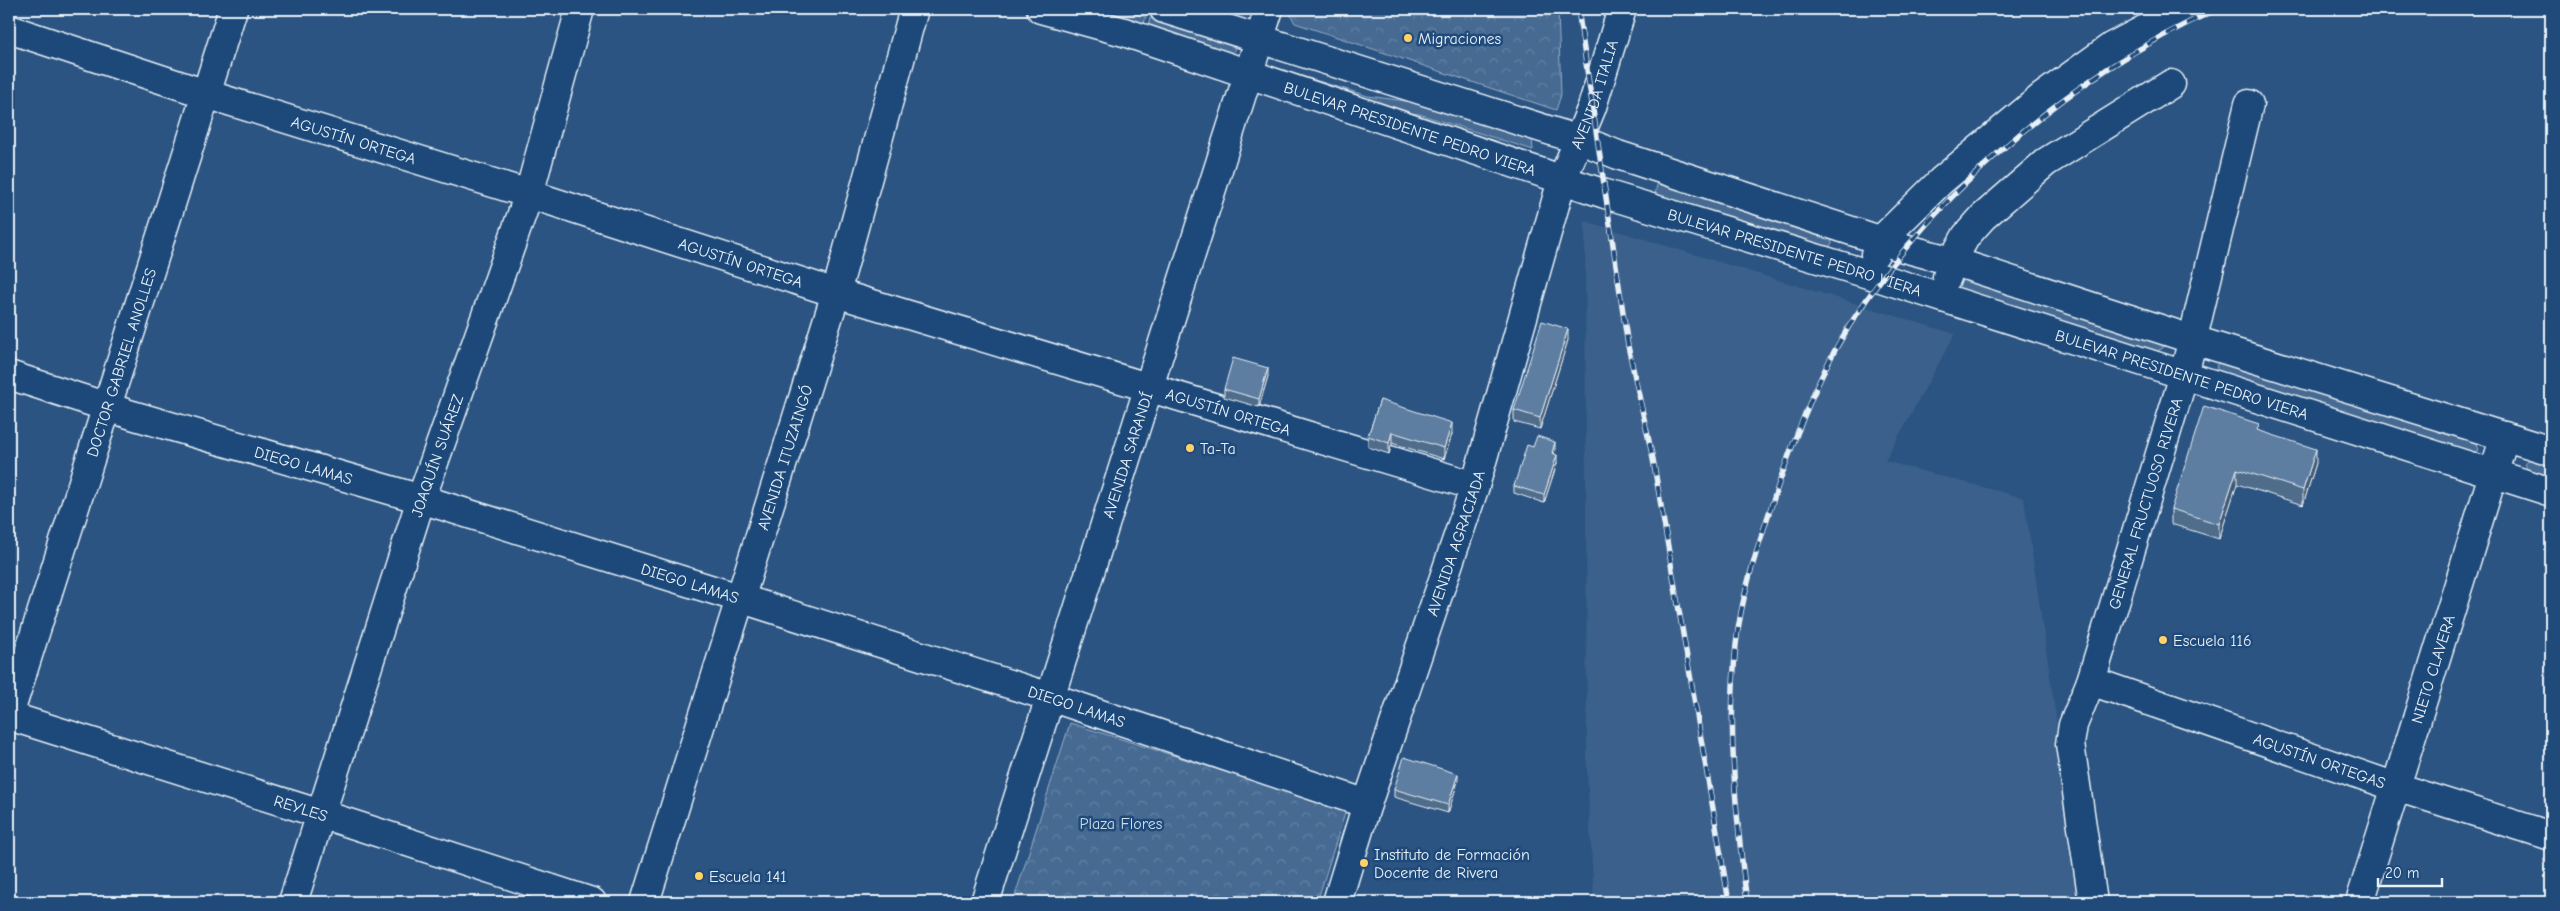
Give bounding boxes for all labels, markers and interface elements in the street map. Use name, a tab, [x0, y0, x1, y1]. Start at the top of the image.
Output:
place label: Migraciones	[1418, 30, 1501, 48]
marker: Migraciones	[1402, 32, 1414, 44]
street label: AVENIDA ITALIA	[1568, 38, 1622, 152]
street label: BULEVAR PRESIDENTE PEDRO VIERA	[1281, 79, 1538, 180]
street label: AGUSTÍN ORTEGA	[289, 113, 418, 168]
street label: BULEVAR PRESIDENTE PEDRO VIERA	[1665, 206, 1924, 300]
street label: AGUSTÍN ORTEGA	[676, 235, 805, 292]
street label: DOCTOR GABRIEL ANOLLES	[83, 266, 160, 459]
street label: BULEVAR PRESIDENTE PEDRO VIERA	[2053, 326, 2310, 424]
street label: AVENIDA ITUZAINGÓ	[754, 382, 817, 533]
street label: AGUSTÍN ORTEGA	[1163, 385, 1293, 440]
street label: AVENIDA SARANDÍ	[1100, 390, 1157, 521]
street label: JOAQUÍN SUÁREZ	[408, 392, 467, 519]
street label: GENERAL FRUCTUOSO RIVERA	[2105, 396, 2187, 612]
place label: Ta-Ta	[1200, 440, 1236, 458]
marker: Ta-Ta	[1184, 442, 1196, 454]
street label: DIEGO LAMAS	[252, 443, 355, 489]
street label: AVENIDA AGRACIADA	[1423, 468, 1489, 619]
street label: DIEGO LAMAS	[639, 560, 741, 607]
street label: NIETO CLAVERA	[2408, 613, 2459, 726]
place label: Escuela 116	[2173, 632, 2252, 650]
marker: Escuela 116	[2157, 634, 2169, 646]
street label: DIEGO LAMAS	[1026, 683, 1128, 732]
street label: AGUSTÍN ORTEGAS	[2251, 730, 2388, 793]
street label: REYLES	[272, 792, 330, 826]
park label: Plaza Flores	[1080, 815, 1163, 833]
place label: Instituto de Formación Docente de Rivera	[1374, 846, 1530, 882]
scale bar	[2378, 856, 2441, 888]
marker: Instituto de Formación Docente de Rivera	[1358, 857, 1370, 869]
text: 20 m	[2385, 864, 2419, 882]
place label: Escuela 141	[709, 868, 787, 886]
marker: Escuela 141	[693, 870, 705, 882]

